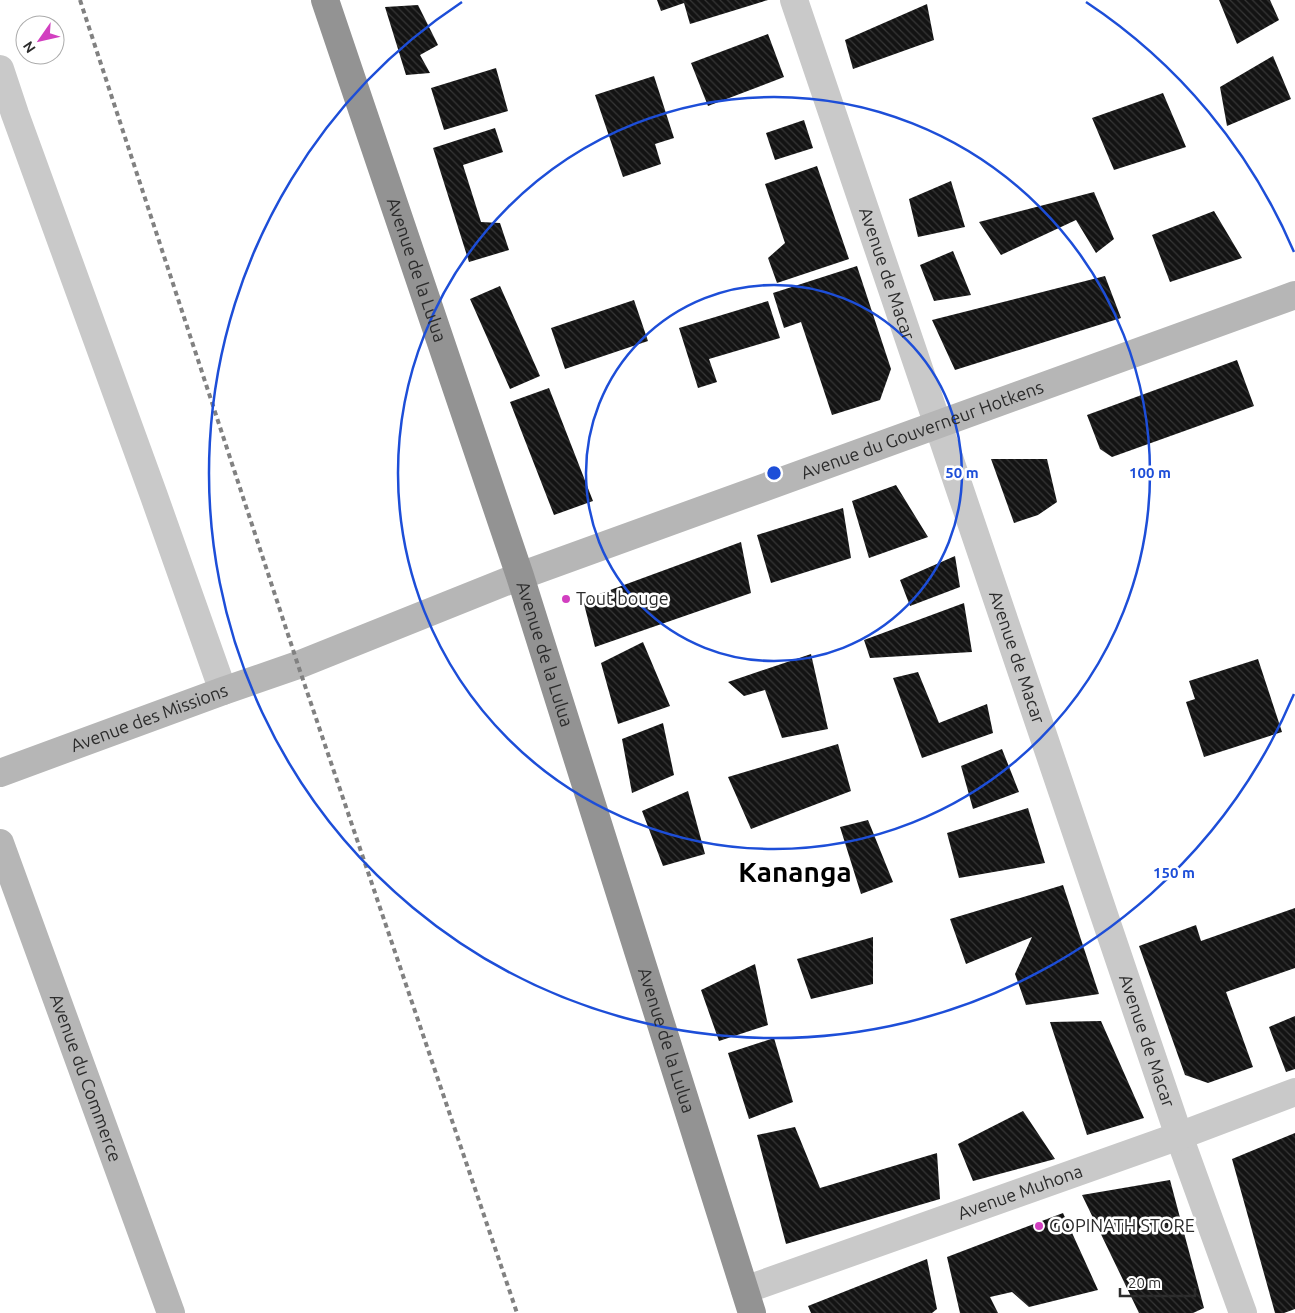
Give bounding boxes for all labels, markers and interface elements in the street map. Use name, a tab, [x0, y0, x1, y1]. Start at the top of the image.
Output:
north arrow	[15, 15, 65, 65]
text: N	[20, 38, 39, 56]
street label: Avenue de la Lulua	[384, 195, 451, 344]
street label: Avenue de Macar	[856, 204, 919, 342]
street label: Avenue du Gouverneur Hotkens	[798, 376, 1046, 482]
centre of rings	[765, 464, 783, 482]
text: 50 m	[945, 464, 979, 481]
text: 100 m	[1129, 464, 1171, 481]
street label: Avenue de la Lulua	[513, 579, 578, 729]
place label: Tout bouge	[576, 588, 669, 608]
street label: Avenue de Macar	[986, 588, 1049, 726]
marker: Tout bouge	[560, 593, 572, 605]
street label: Avenue des Missions	[68, 679, 230, 755]
district label: Kananga	[738, 856, 852, 887]
text: 150 m	[1153, 864, 1195, 881]
street label: Avenue de la Lulua	[635, 965, 699, 1115]
street label: Avenue de Macar	[1116, 972, 1179, 1110]
street label: Avenue du Commerce	[47, 991, 126, 1164]
street label: Avenue Muhona	[955, 1160, 1085, 1223]
place label: GOPINATH STORE	[1049, 1215, 1195, 1235]
marker: GOPINATH STORE	[1033, 1220, 1045, 1232]
scale bar	[1120, 1266, 1195, 1298]
text: 20 m	[1128, 1274, 1161, 1291]

